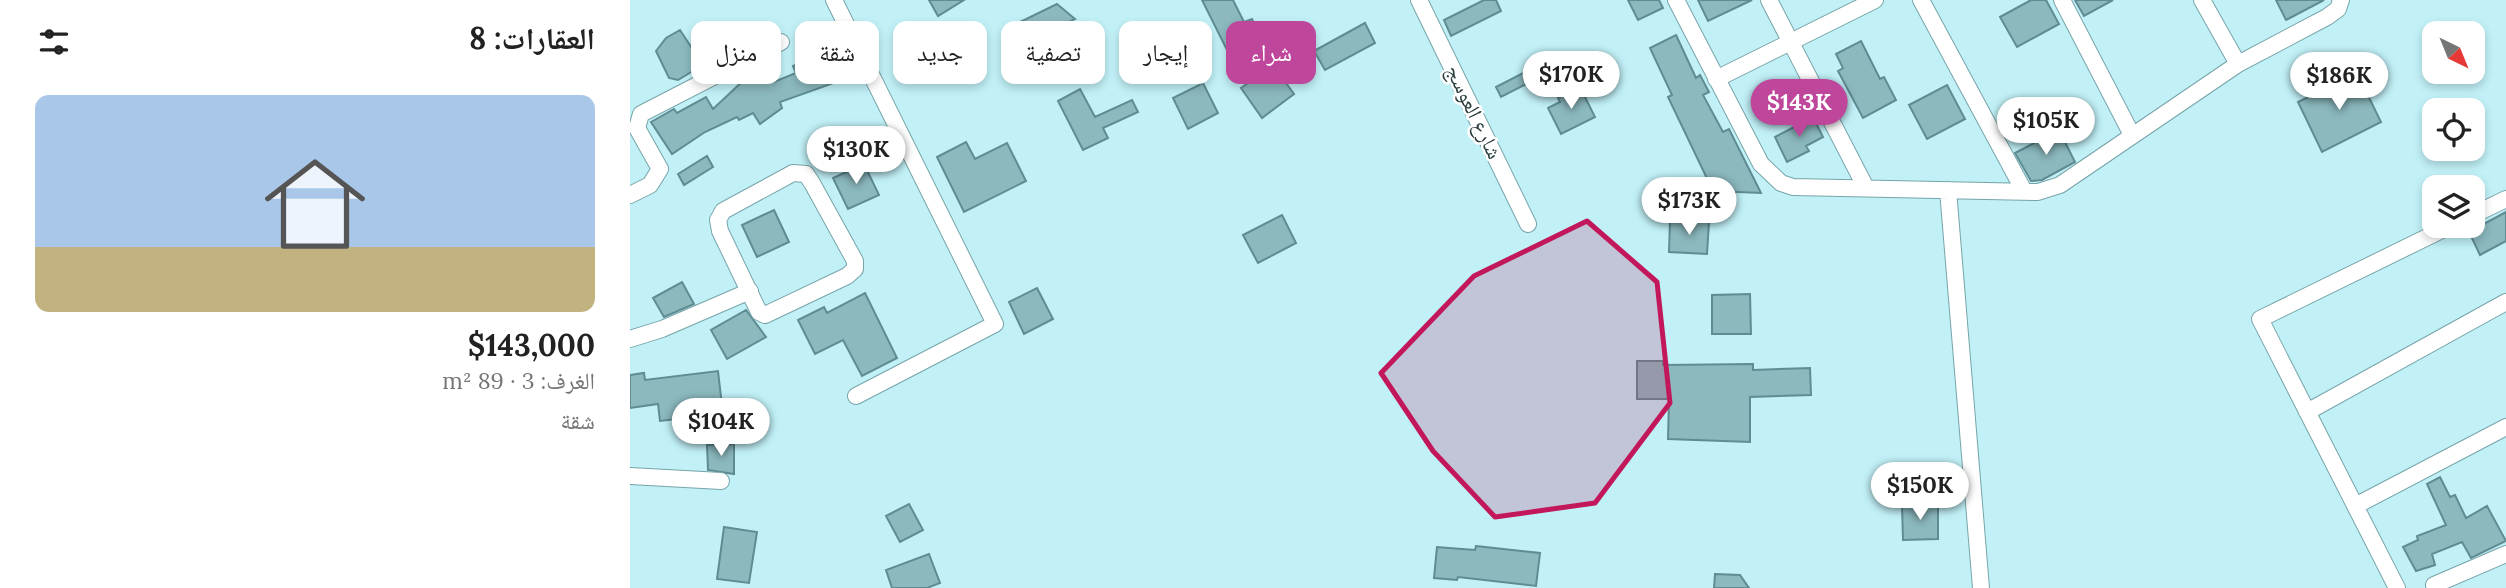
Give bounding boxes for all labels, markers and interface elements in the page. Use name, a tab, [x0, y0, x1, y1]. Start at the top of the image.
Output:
text: العقارات: 8	[469, 19, 595, 57]
chip: منزل	[691, 21, 781, 84]
chip: شقة	[795, 21, 879, 84]
chip: جديد	[893, 21, 987, 84]
chip: تصفية	[1001, 21, 1105, 84]
chip: إيجار	[1119, 21, 1212, 84]
chip: شراء	[1226, 21, 1316, 84]
north arrow	[2422, 21, 2485, 84]
map controls	[2422, 21, 2485, 238]
icon: filters	[35, 23, 73, 61]
pin: $170K	[1522, 52, 1620, 111]
pin: $186K	[2290, 52, 2388, 112]
text: $170K	[1539, 59, 1603, 88]
street label: شارع العوسج	[1440, 60, 1509, 163]
text: $186K	[2306, 60, 2372, 89]
pin: $143K	[1750, 80, 1848, 139]
text: $143K	[1767, 87, 1831, 116]
pin: $105K	[1997, 97, 2095, 157]
button: locate	[2422, 98, 2485, 161]
text: $105K	[2013, 105, 2079, 134]
pin: $130K	[807, 127, 905, 186]
text: $130K	[823, 134, 889, 163]
icon: home	[252, 141, 378, 267]
button: layers	[2422, 175, 2485, 238]
pin: $173K	[1640, 177, 1738, 237]
text: $173K	[1658, 185, 1720, 214]
text: $143,000	[468, 326, 595, 364]
text: الغرف: 3 · 89 m²	[442, 366, 595, 395]
pin: $104K	[672, 398, 770, 458]
text: شقة	[561, 406, 595, 435]
text: $104K	[688, 406, 754, 435]
pin: $150K	[1871, 462, 1969, 522]
text: $150K	[1887, 470, 1953, 499]

